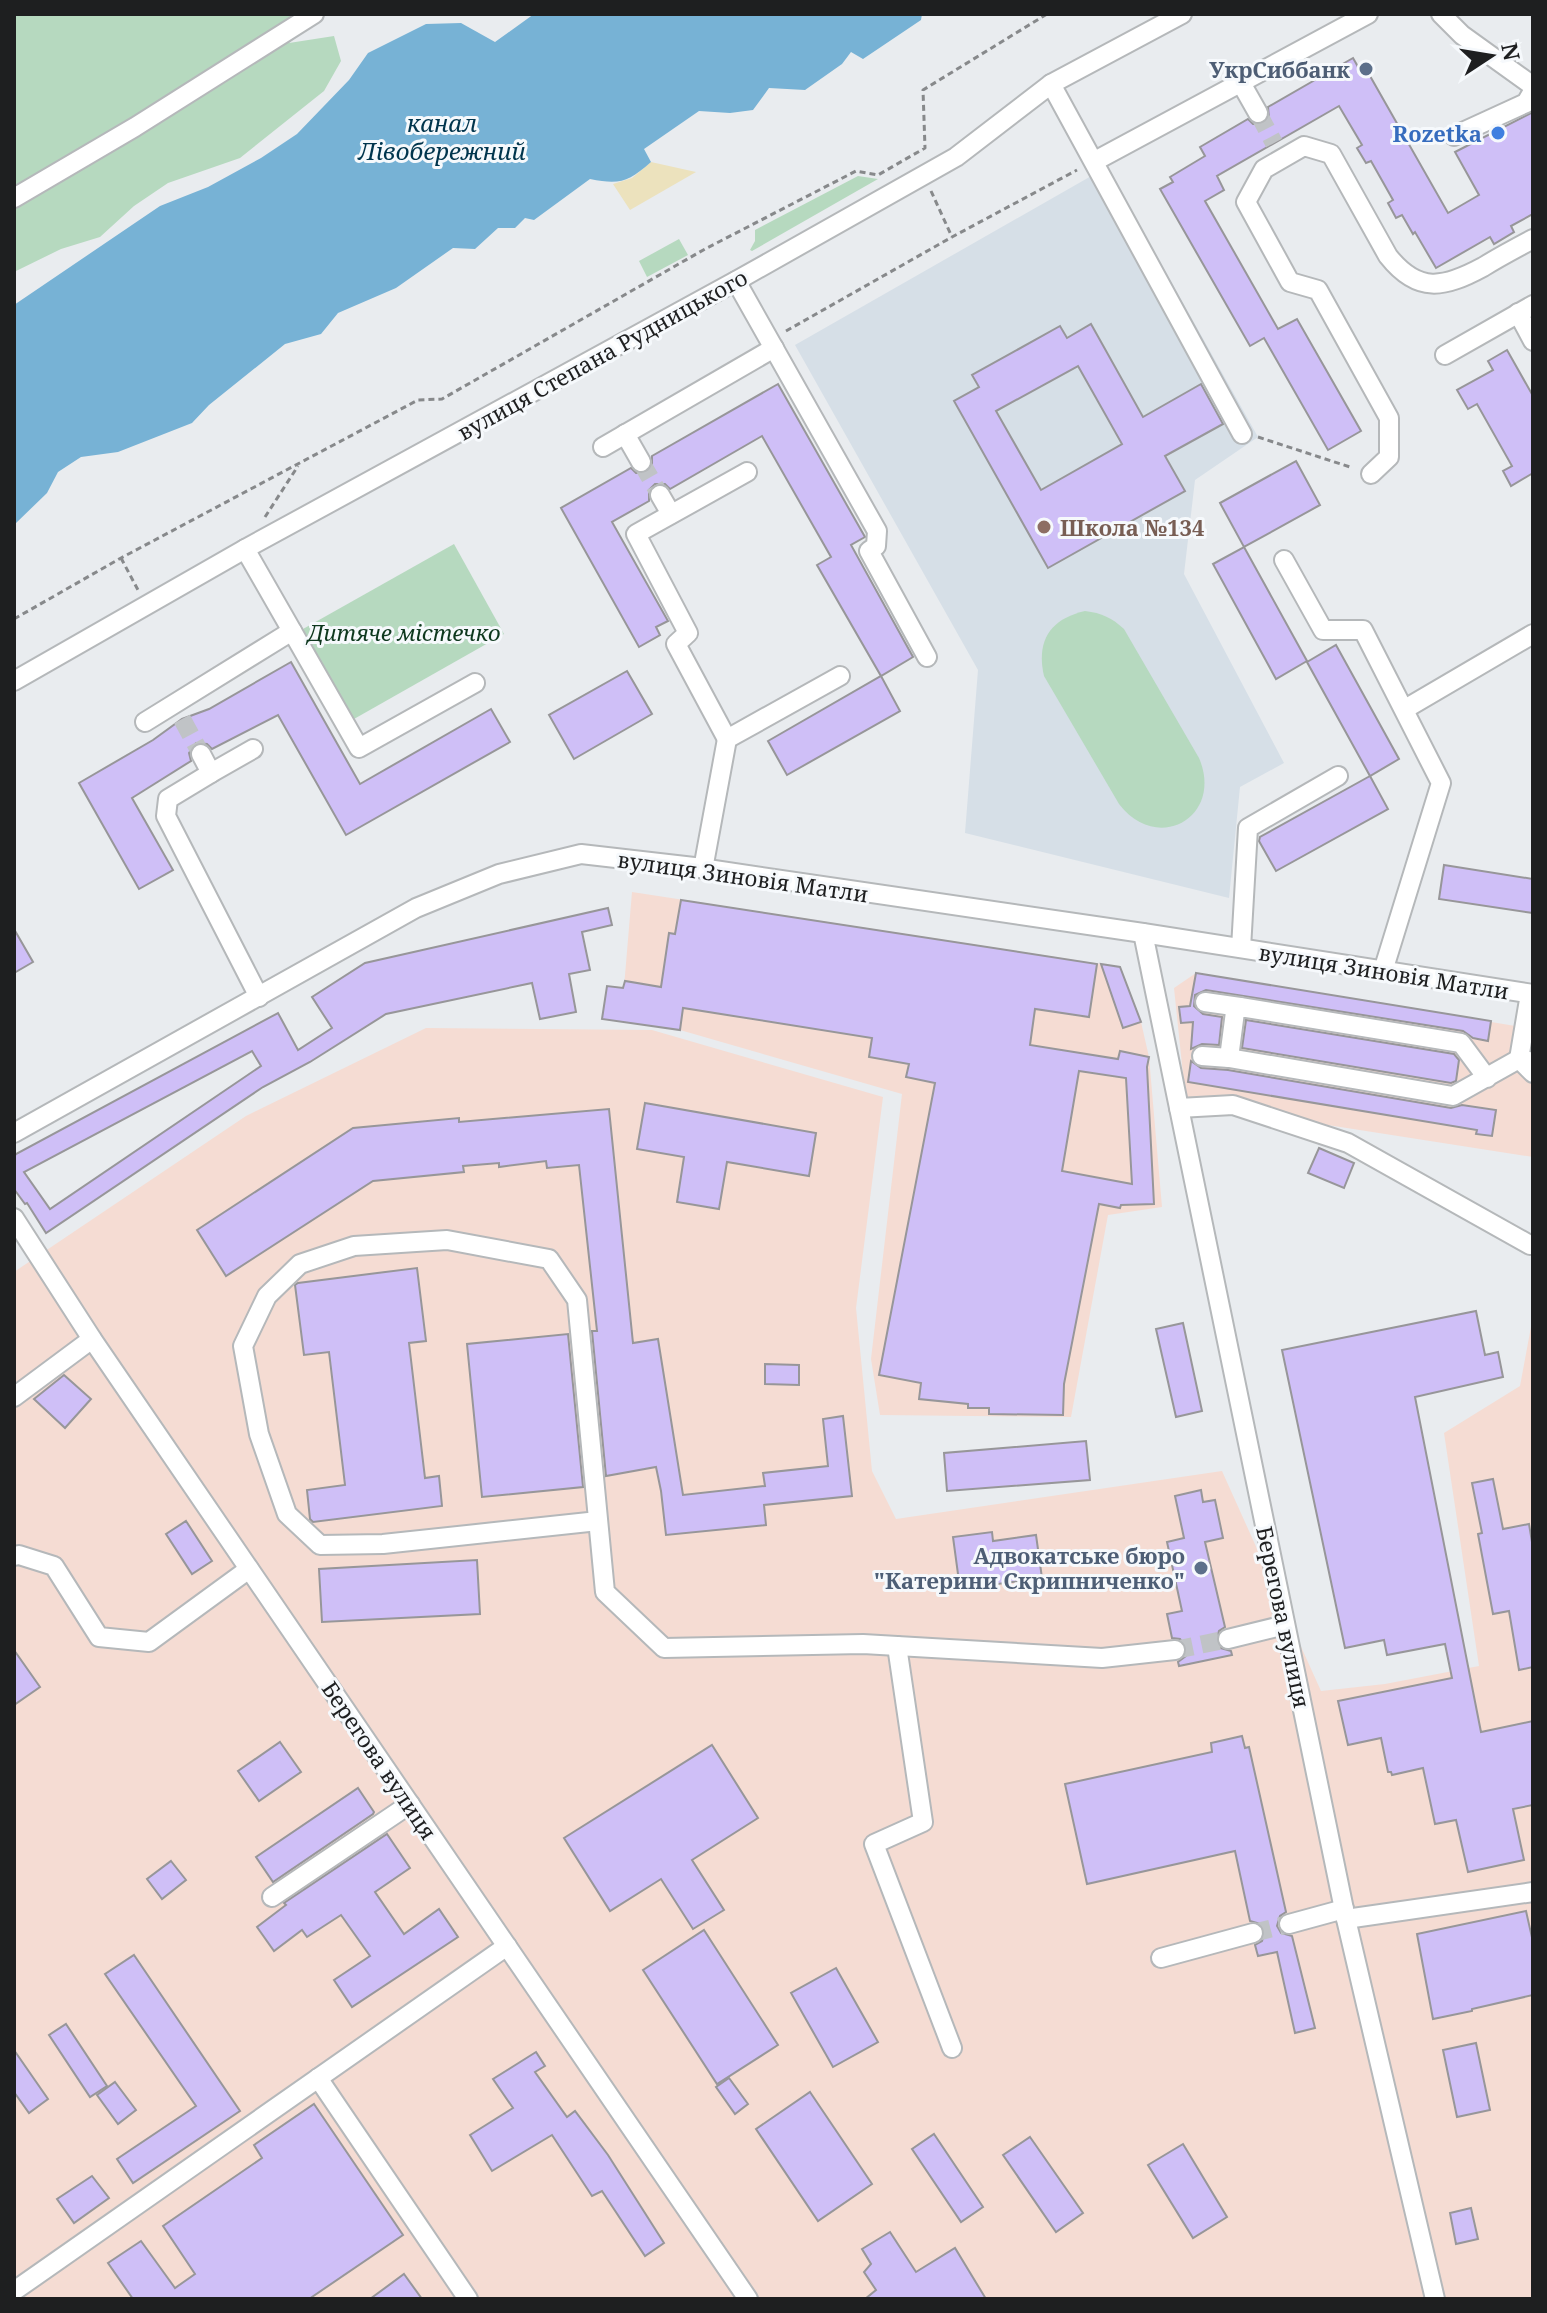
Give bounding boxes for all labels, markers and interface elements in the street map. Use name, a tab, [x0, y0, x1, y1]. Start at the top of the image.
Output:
north arrow	[1451, 16, 1531, 96]
text: N	[1495, 40, 1528, 63]
place label: УкрСиббанк	[1209, 54, 1350, 84]
marker: УкрСиббанк	[1357, 60, 1375, 78]
water label: канал Лівобережний	[357, 106, 526, 167]
place label: Rozetka	[1392, 118, 1482, 148]
marker: Rozetka	[1489, 124, 1507, 142]
street label: вулиця Степана Рудницького	[452, 262, 752, 446]
place label: Школа №134	[1060, 512, 1204, 542]
marker: Школа №134	[1035, 518, 1053, 536]
park label: Дитяче містечко	[305, 617, 501, 647]
street label: вулиця Зиновія Матли	[616, 844, 870, 908]
street label: вулиця Зиновія Матли	[1257, 936, 1511, 1006]
street label: Берегова вулиця	[1250, 1523, 1318, 1711]
place label: Адвокатське бюро "Катерини Скрипниченко"	[874, 1540, 1185, 1595]
marker: Адвокатське бюро "Катерини Скрипниченко"	[1192, 1559, 1210, 1577]
street label: Берегова вулиця	[316, 1675, 444, 1845]

